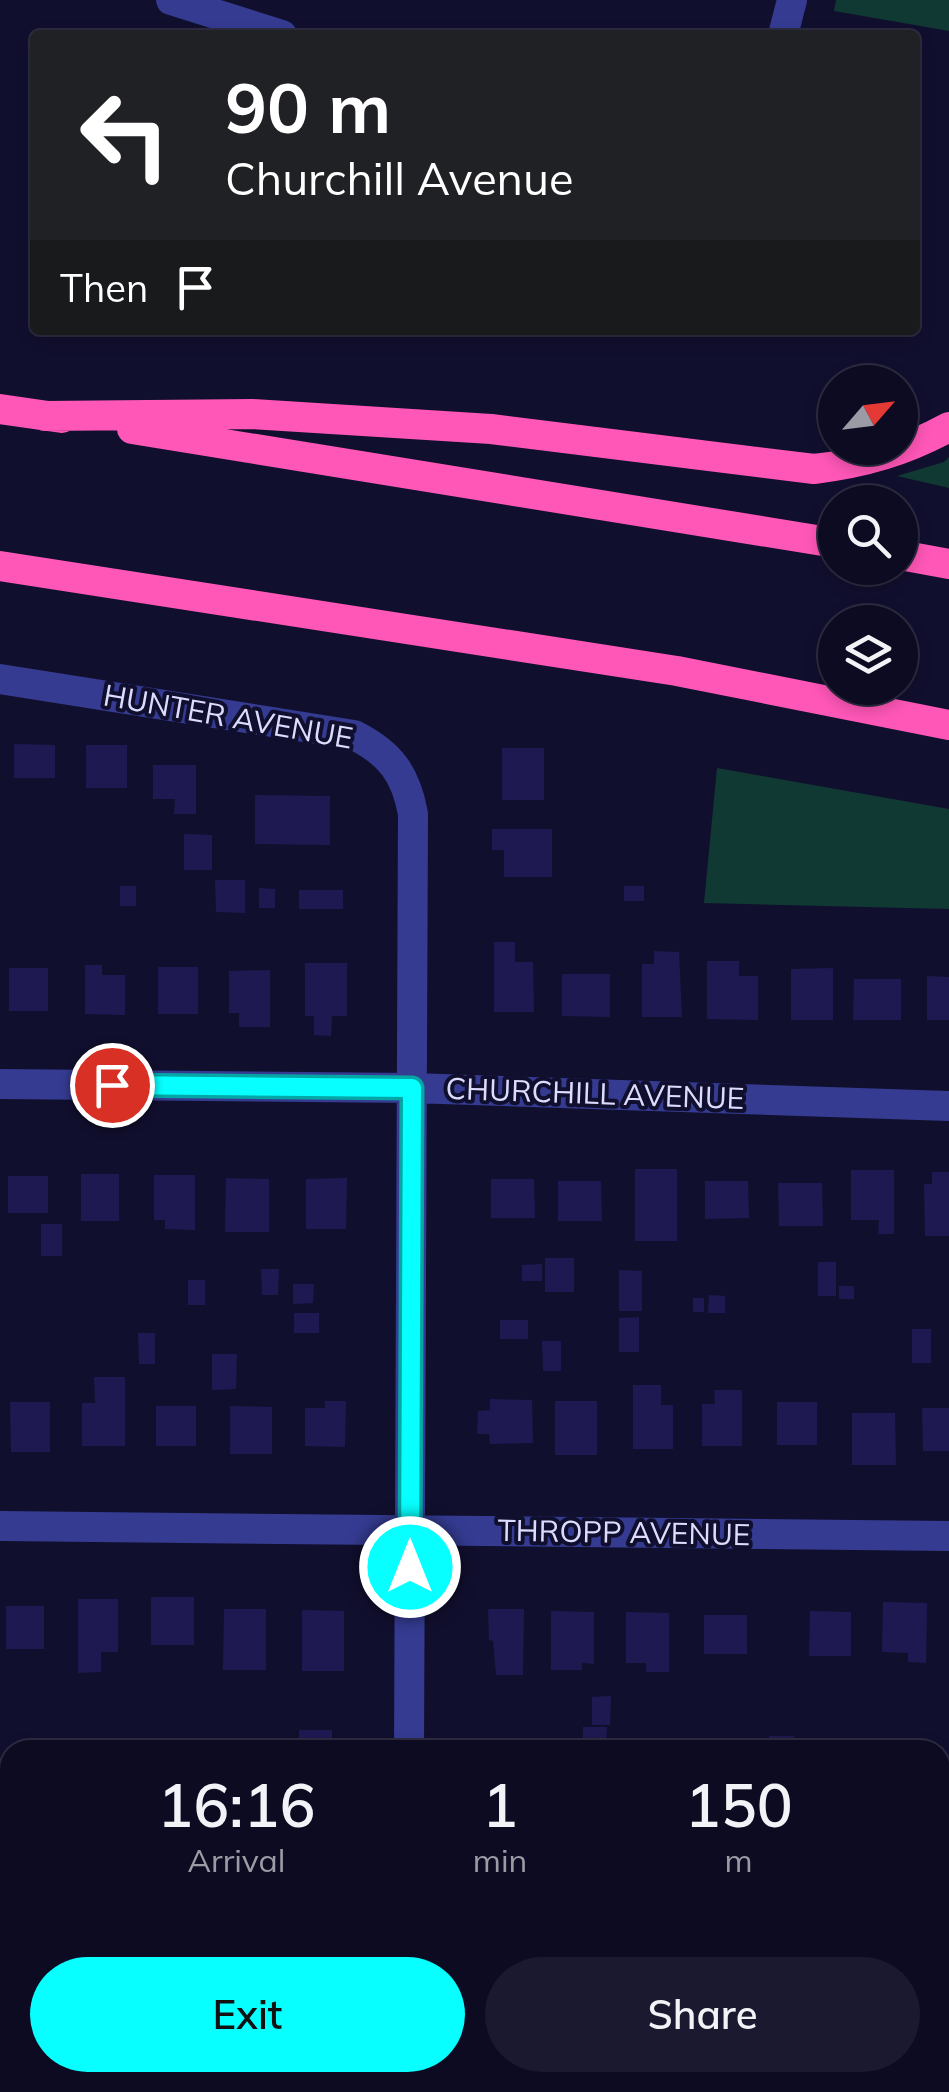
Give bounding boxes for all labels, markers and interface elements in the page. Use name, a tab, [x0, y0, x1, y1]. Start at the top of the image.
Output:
text: 90 m	[225, 63, 391, 151]
icon: left	[60, 70, 190, 200]
text: Churchill Avenue	[225, 150, 573, 206]
icon: arrive	[168, 260, 223, 315]
text: Then	[60, 264, 148, 312]
north arrow	[818, 365, 918, 465]
map controls	[818, 365, 918, 705]
button: search	[818, 485, 918, 585]
button: layers	[818, 605, 918, 705]
street label: HUNTER AVENUE	[100, 675, 356, 757]
pin	[70, 1043, 155, 1128]
icon: arrive	[85, 1058, 140, 1113]
street label: CHURCHILL AVENUE	[445, 1069, 745, 1117]
street label: THROPP AVENUE	[497, 1511, 751, 1553]
position arrow	[358, 1515, 462, 1619]
text: 16:16	[157, 1767, 316, 1842]
text: 1	[482, 1767, 518, 1842]
text: 150	[685, 1767, 793, 1842]
text: Arrival	[188, 1840, 285, 1880]
text: min	[473, 1840, 527, 1880]
text: m	[725, 1840, 753, 1880]
button: Exit	[30, 1957, 465, 2072]
button: Share	[485, 1957, 920, 2072]

